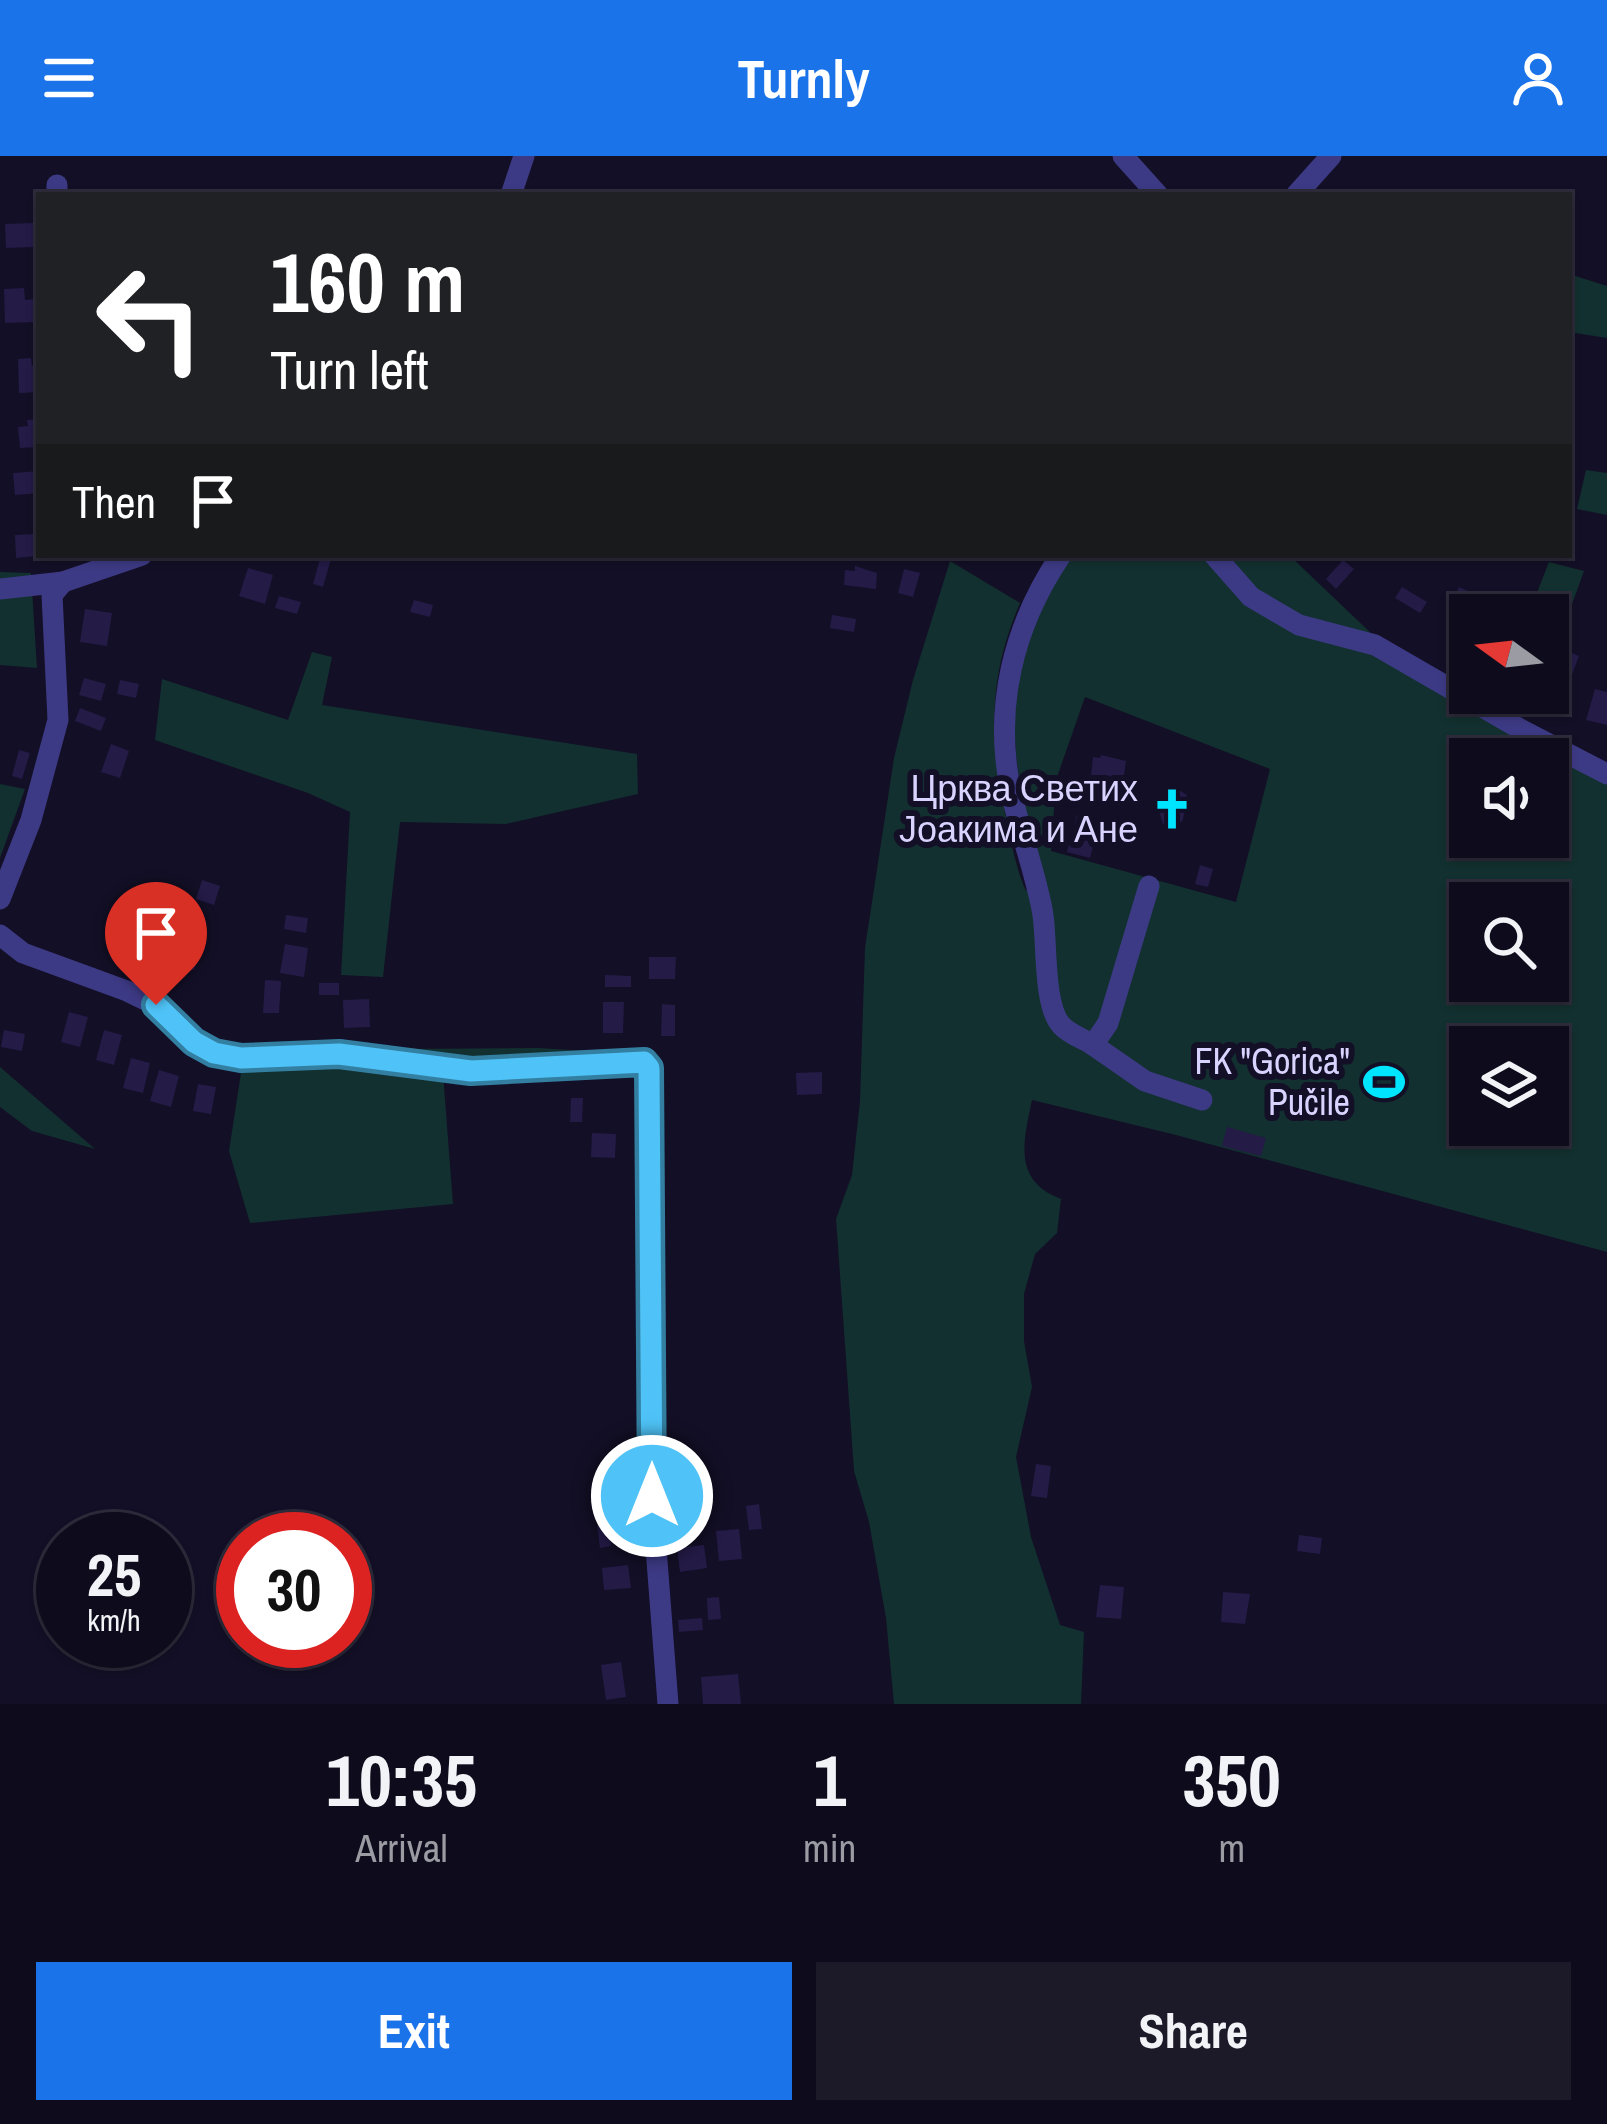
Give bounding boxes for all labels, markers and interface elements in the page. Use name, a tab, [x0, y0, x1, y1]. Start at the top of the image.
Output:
text: Turnly	[737, 42, 870, 115]
icon: menu	[36, 45, 102, 111]
icon: person	[1505, 45, 1571, 111]
text: 160 m	[270, 225, 465, 338]
icon: left	[72, 240, 228, 396]
text: Turn left	[270, 333, 429, 406]
icon: arrive	[180, 468, 246, 534]
text: Then	[72, 471, 156, 532]
north arrow	[1449, 594, 1569, 714]
map controls	[1449, 594, 1569, 1146]
button: sound	[1449, 738, 1569, 858]
place label: Црква Светих Јоакима и Ане	[899, 764, 1138, 853]
church icon: Црква Светих Јоакима и Ане	[1149, 786, 1195, 832]
pin	[105, 882, 207, 1005]
button: search	[1449, 882, 1569, 1002]
icon: arrive	[123, 900, 189, 966]
button: layers	[1449, 1026, 1569, 1146]
place label: FK "Gorica" Pučile	[1195, 1037, 1350, 1126]
sports icon: FK "Gorica" Pučile	[1361, 1059, 1407, 1105]
position arrow	[589, 1433, 715, 1559]
speed limit sign: 30	[216, 1512, 372, 1668]
text: 25	[87, 1534, 141, 1615]
text: km/h	[87, 1600, 141, 1640]
text: 10:35	[326, 1731, 477, 1828]
text: 1	[813, 1731, 846, 1828]
text: 350	[1182, 1731, 1281, 1828]
text: Arrival	[355, 1822, 448, 1874]
text: min	[803, 1822, 856, 1874]
text: m	[1218, 1822, 1245, 1874]
button: Exit	[36, 1962, 792, 2100]
button: Share	[816, 1962, 1571, 2100]

